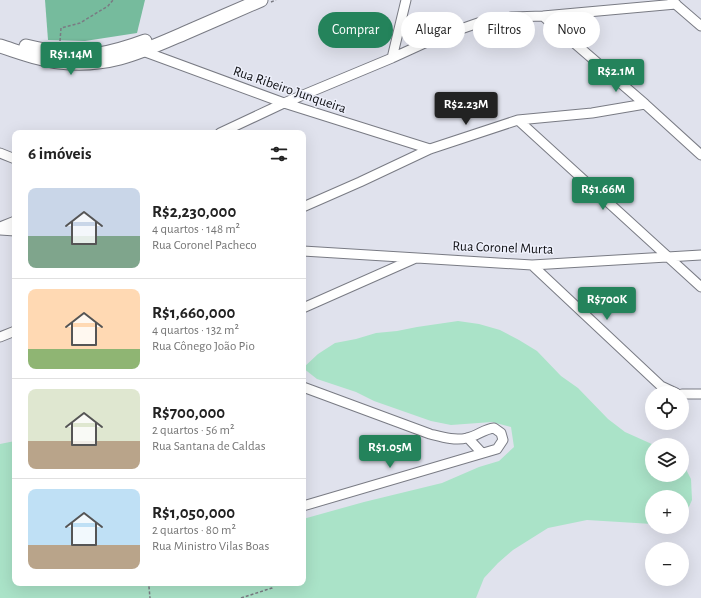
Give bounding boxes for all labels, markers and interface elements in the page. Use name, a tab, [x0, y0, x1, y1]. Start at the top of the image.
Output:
chip: Comprar	[318, 12, 393, 48]
chip: Alugar	[401, 12, 465, 48]
chip: Filtros	[473, 12, 535, 48]
chip: Novo	[543, 12, 600, 48]
pin: R$1.14M	[34, 42, 108, 76]
text: R$1.14M	[50, 48, 92, 61]
pin: R$2.1M	[583, 59, 649, 93]
street label: Rua Ribeiro Junqueira	[231, 64, 349, 116]
text: R$2.1M	[597, 65, 635, 78]
pin: R$2.23M	[429, 92, 503, 126]
text: R$2.23M	[444, 98, 488, 111]
icon: filters	[268, 143, 290, 165]
text: 6 imóveis	[28, 145, 91, 162]
pin: R$1.66M	[566, 177, 640, 211]
text: R$1.66M	[581, 183, 625, 196]
text: R$2,230,000	[152, 203, 236, 220]
icon: home	[60, 204, 108, 252]
text: 4 quartos · 148 m²	[152, 223, 240, 236]
text: Rua Coronel Pacheco	[152, 239, 257, 252]
street label: Rua Coronel Murta	[452, 239, 554, 257]
pin: R$700K	[574, 287, 640, 321]
text: R$700K	[587, 293, 627, 306]
text: R$1,660,000	[152, 304, 235, 321]
icon: home	[60, 305, 108, 353]
text: 4 quartos · 132 m²	[152, 324, 239, 337]
text: Rua Cônego João Pio	[152, 340, 255, 353]
map controls	[645, 386, 689, 586]
button: locate	[645, 386, 689, 430]
text: R$700,000	[152, 404, 225, 421]
icon: home	[60, 405, 108, 453]
text: 2 quartos · 56 m²	[152, 424, 234, 437]
pin: R$1.05M	[353, 435, 427, 469]
button: layers	[645, 438, 689, 482]
text: Rua Santana de Caldas	[152, 440, 265, 453]
text: R$1.05M	[368, 441, 412, 454]
button: +	[645, 490, 689, 534]
text: R$1,050,000	[152, 504, 235, 521]
icon: home	[60, 505, 108, 553]
text: 2 quartos · 80 m²	[152, 524, 236, 537]
text: Rua Ministro Vilas Boas	[152, 540, 269, 553]
button: −	[645, 542, 689, 586]

